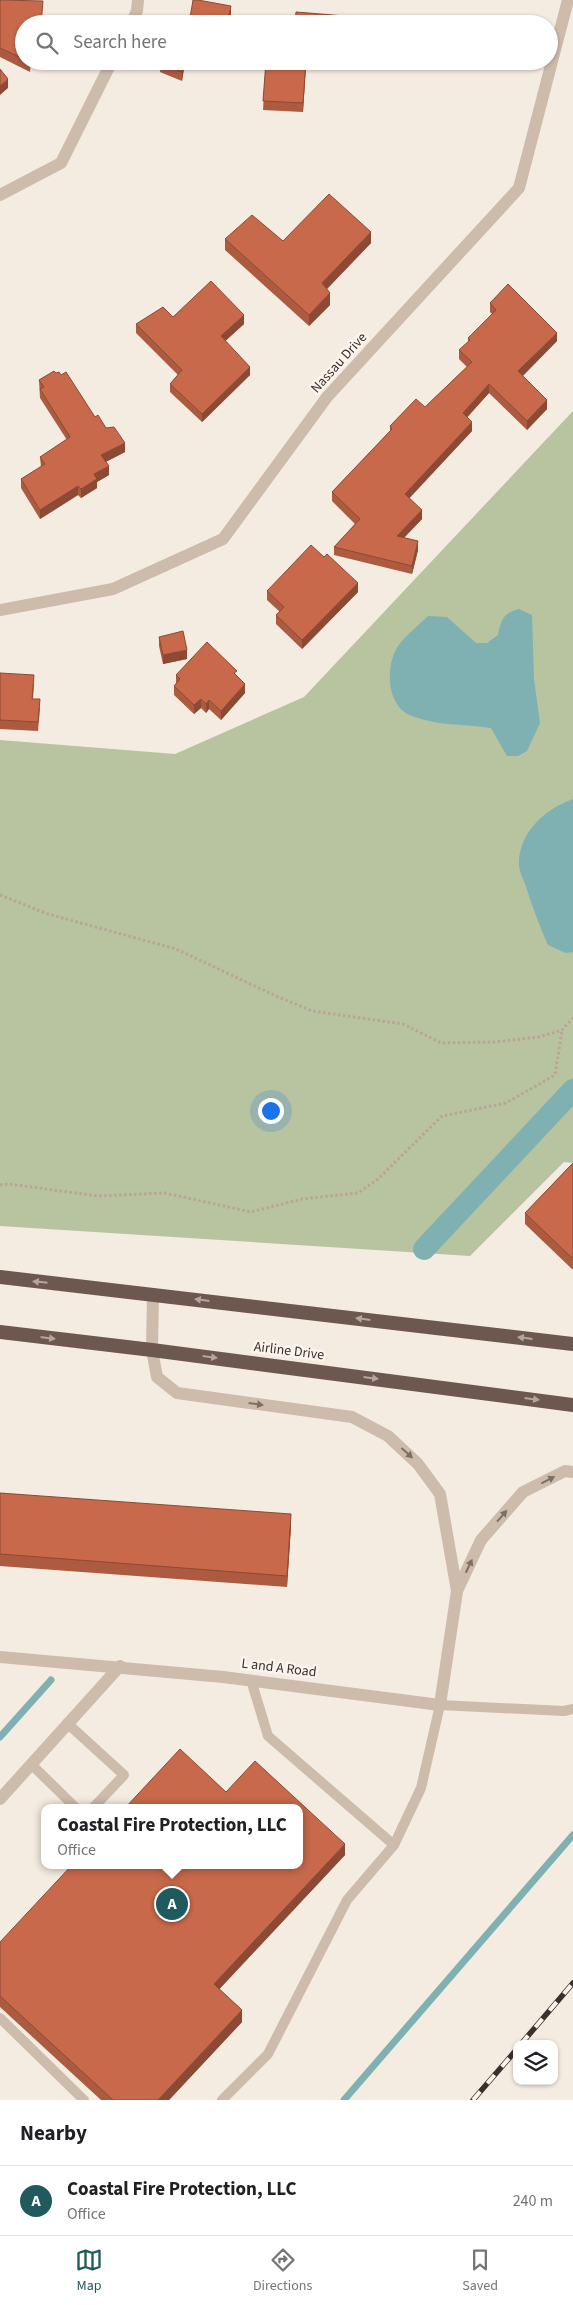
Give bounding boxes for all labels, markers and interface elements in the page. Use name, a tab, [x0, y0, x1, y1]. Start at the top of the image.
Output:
search box	[15, 15, 558, 70]
icon: search	[33, 29, 61, 57]
text: Search here	[73, 29, 167, 56]
street label: Nassau Drive	[306, 328, 372, 398]
your location	[258, 1098, 284, 1124]
one-way arrow	[32, 1278, 48, 1286]
one-way arrow	[193, 1296, 209, 1304]
one-way arrow	[355, 1315, 371, 1323]
one-way arrow	[41, 1334, 57, 1342]
one-way arrow	[516, 1334, 532, 1342]
street label: Airline Drive	[253, 1337, 325, 1365]
one-way arrow	[202, 1353, 218, 1361]
one-way arrow	[363, 1375, 379, 1383]
one-way arrow	[524, 1396, 540, 1404]
one-way arrow	[249, 1400, 265, 1408]
one-way arrow	[400, 1447, 412, 1459]
one-way arrow	[540, 1476, 555, 1484]
one-way arrow	[496, 1511, 508, 1523]
one-way arrow	[465, 1559, 473, 1573]
street label: L and A Road	[240, 1653, 318, 1683]
popup	[41, 1804, 303, 1869]
text: Coastal Fire Protection, LLC	[57, 1812, 287, 1839]
text: Office	[57, 1839, 96, 1861]
pin: A	[156, 1885, 188, 1923]
map controls	[513, 2040, 558, 2085]
button: layers	[513, 2040, 558, 2085]
text: Nearby	[20, 2118, 87, 2148]
text: Coastal Fire Protection, LLC	[67, 2176, 297, 2203]
text: A	[31, 2190, 41, 2212]
text: 240 m	[513, 2190, 553, 2212]
text: Office	[67, 2203, 106, 2225]
tab: Map	[75, 2246, 103, 2296]
tab: Directions	[253, 2246, 312, 2296]
tab: Saved	[462, 2246, 498, 2296]

